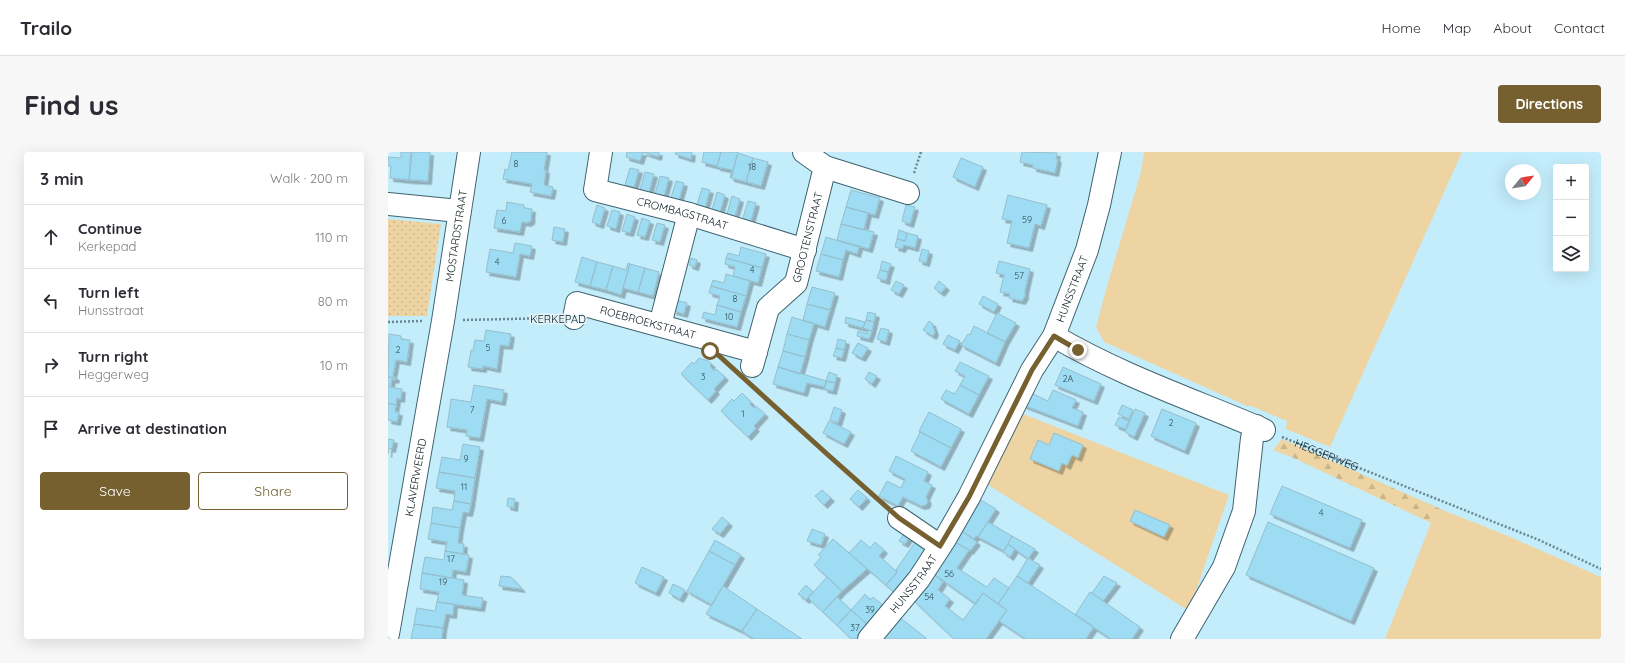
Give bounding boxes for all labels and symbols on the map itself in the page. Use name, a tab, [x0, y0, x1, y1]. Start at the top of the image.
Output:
house number: 8	[514, 158, 519, 169]
house number: 18	[748, 161, 756, 172]
north arrow	[1505, 164, 1541, 200]
street label: MOSTARDSTRAAT	[442, 189, 470, 283]
street label: GROOTENSTRAAT	[789, 190, 826, 284]
street label: CROMBAGSTRAAT	[635, 194, 730, 233]
house number: 59	[1022, 214, 1032, 225]
house number: 6	[502, 215, 507, 226]
street label: HUNSSTRAAT	[1053, 253, 1091, 324]
house number: 4	[495, 256, 500, 267]
house number: 4	[750, 264, 755, 275]
house number: 57	[1014, 270, 1024, 281]
house number: 8	[733, 293, 738, 304]
street label: ROEBROEKSTRAAT	[599, 303, 698, 342]
house number: 10	[725, 311, 733, 322]
street label: KERKEPAD	[530, 312, 586, 326]
route end	[1069, 341, 1087, 359]
house number: 5	[486, 342, 491, 353]
route start	[701, 342, 719, 360]
house number: 2	[396, 344, 401, 355]
house number: 3	[701, 371, 706, 382]
house number: 2A	[1063, 373, 1074, 384]
house number: 7	[470, 404, 475, 415]
house number: 1	[741, 408, 745, 419]
house number: 2	[1169, 417, 1174, 428]
street label: HEGGERWEG	[1293, 436, 1361, 474]
street label: KLAVERWEERD	[402, 437, 429, 517]
house number: 9	[463, 453, 469, 464]
house number: 11	[461, 481, 467, 492]
house number: 4	[1319, 507, 1324, 518]
street label: HUNSSTRAAT	[886, 551, 940, 616]
house number: 17	[447, 553, 455, 564]
house number: 56	[944, 568, 954, 579]
house number: 19	[439, 576, 447, 587]
house number: 54	[924, 591, 934, 602]
house number: 39	[865, 604, 875, 615]
house number: 37	[850, 622, 860, 633]

